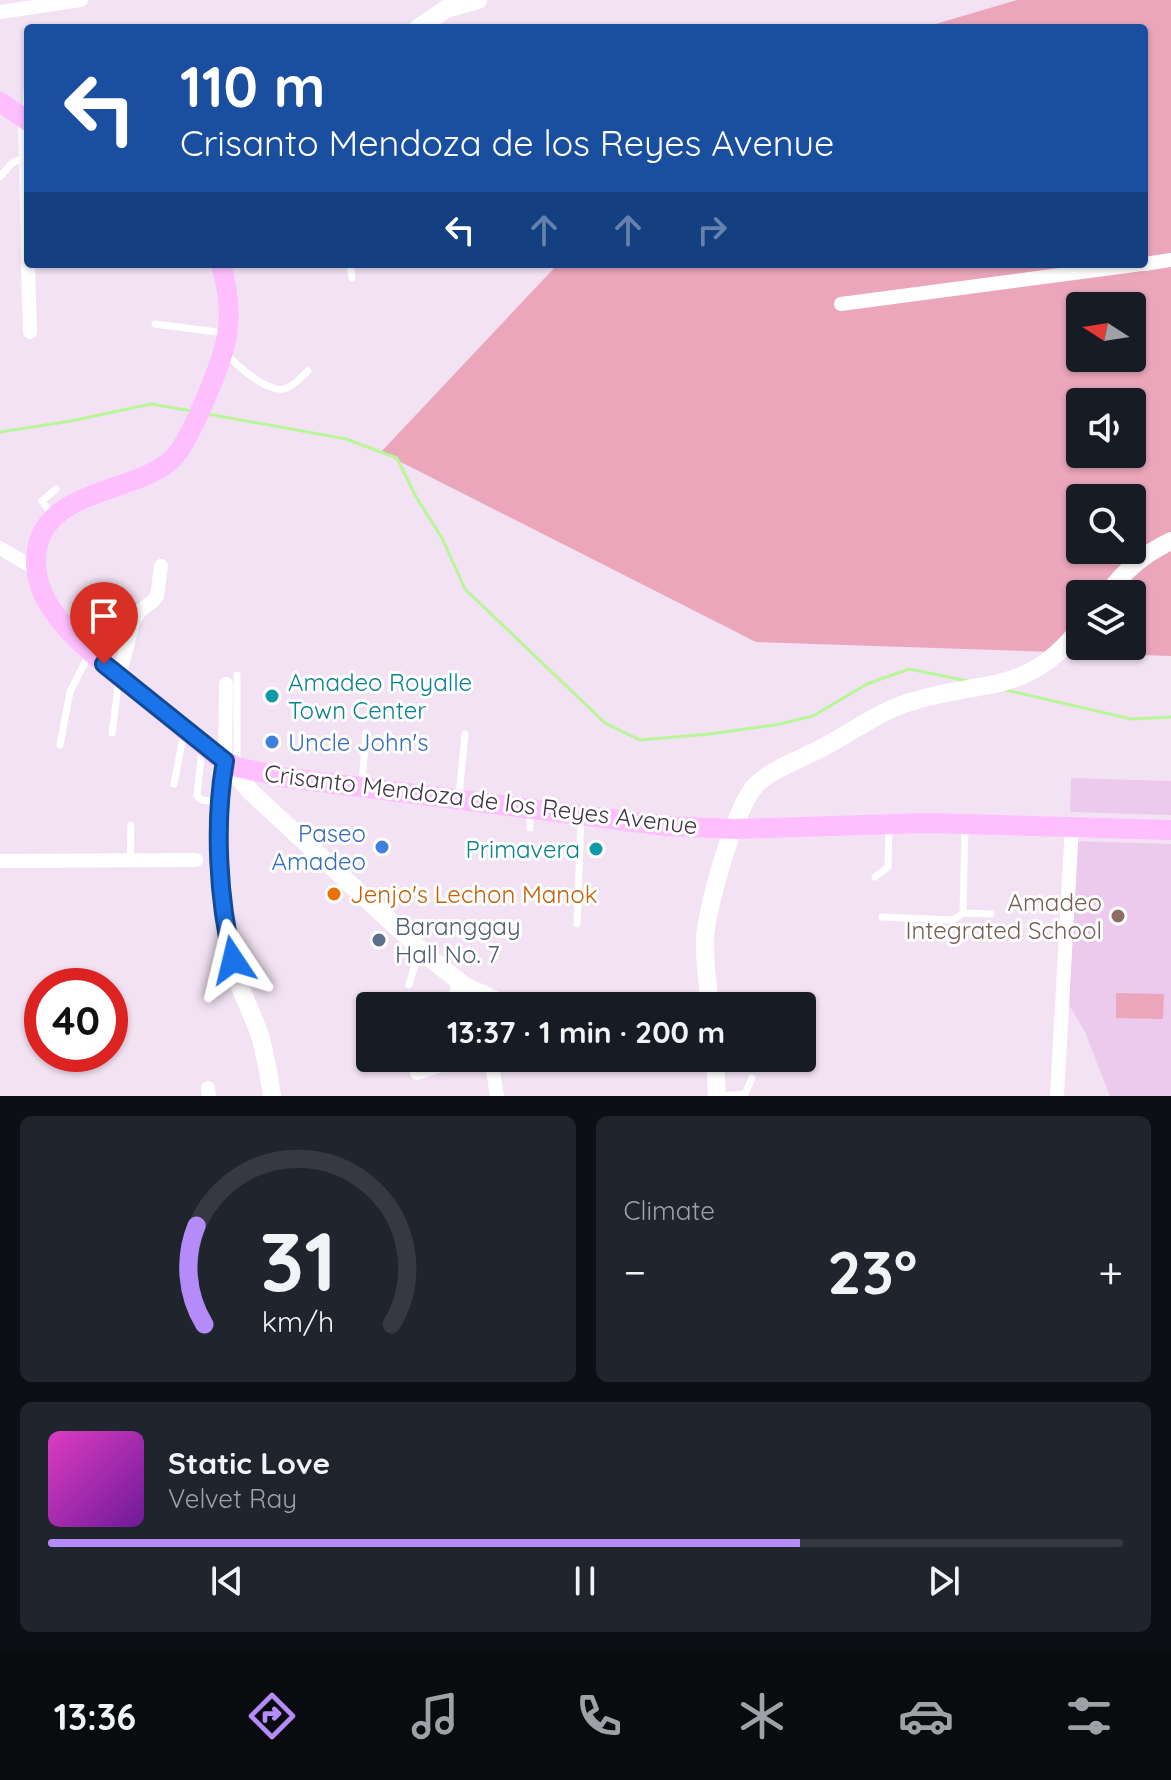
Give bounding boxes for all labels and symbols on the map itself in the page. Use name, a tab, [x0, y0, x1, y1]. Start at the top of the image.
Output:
north arrow	[1066, 292, 1146, 372]
pin	[70, 582, 138, 664]
place label: Amadeo Royalle Town Center	[288, 667, 472, 725]
marker: Amadeo Royalle Town Center	[263, 687, 281, 705]
place label: Uncle John's	[288, 727, 428, 757]
marker: Uncle John's	[263, 733, 281, 751]
street label: Crisanto Mendoza de los Reyes Avenue	[263, 758, 699, 840]
place label: Paseo Amadeo	[271, 818, 366, 876]
place label: Primavera	[466, 834, 580, 864]
marker: Paseo Amadeo	[373, 838, 391, 856]
marker: Primavera	[587, 840, 605, 858]
place label: Jenjo's Lechon Manok	[350, 879, 598, 909]
marker: Jenjo's Lechon Manok	[325, 885, 343, 903]
place label: Amadeo Integrated School	[905, 887, 1102, 945]
marker: Amadeo Integrated School	[1109, 907, 1127, 925]
place label: Baranggay Hall No. 7	[395, 911, 521, 969]
position arrow	[191, 918, 275, 1002]
marker: Baranggay Hall No. 7	[370, 931, 388, 949]
speed limit sign: 40	[24, 968, 128, 1072]

